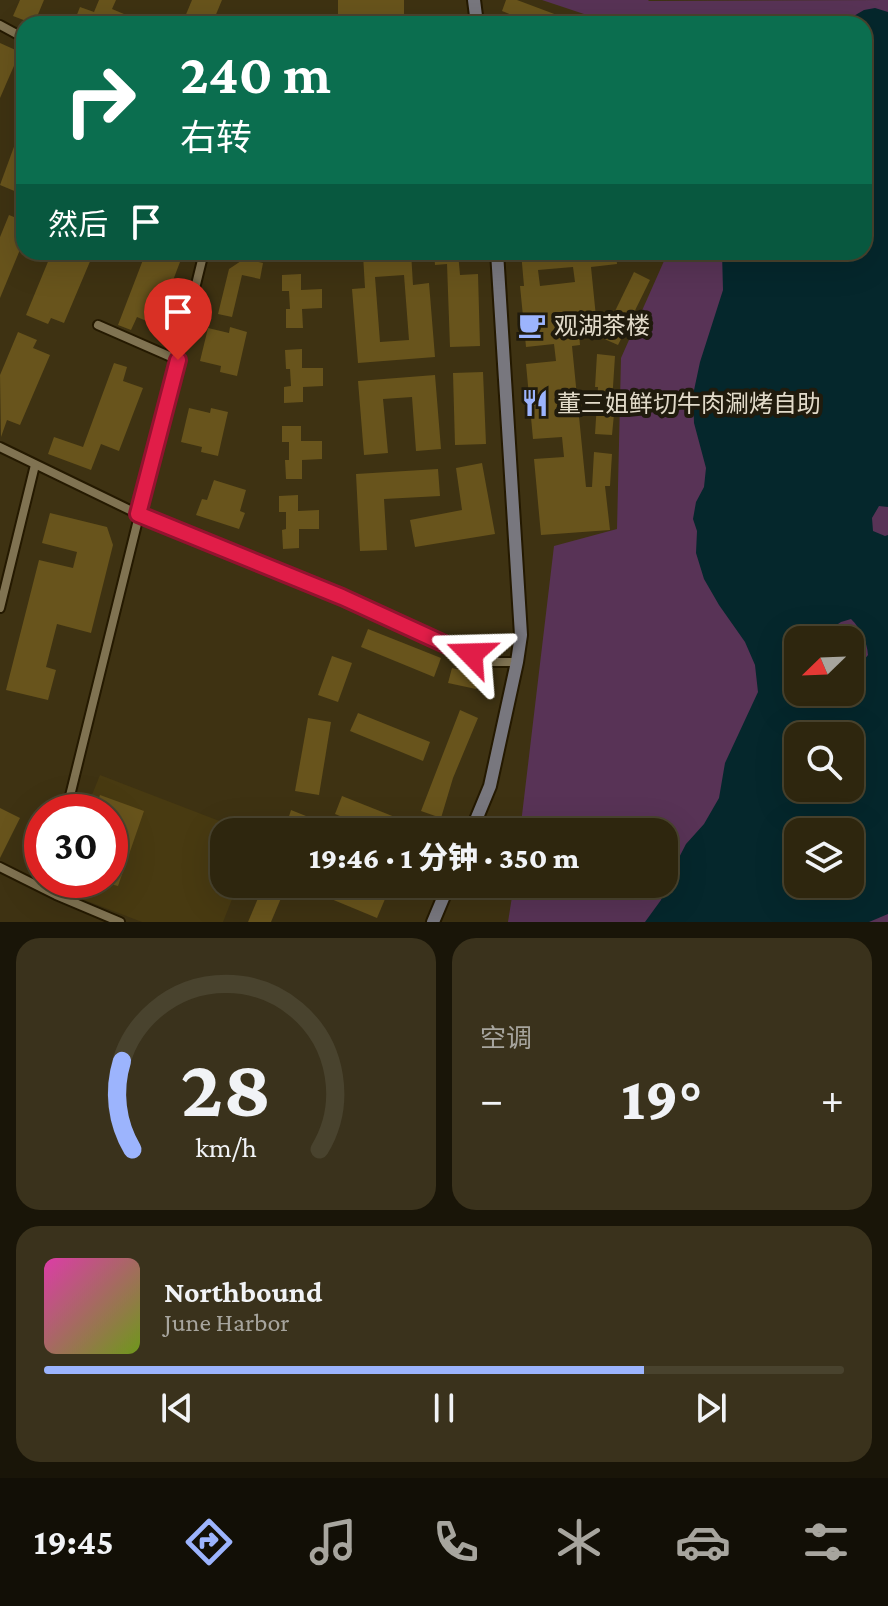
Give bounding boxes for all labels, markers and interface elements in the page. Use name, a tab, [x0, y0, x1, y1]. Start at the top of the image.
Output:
text: 240 m	[180, 43, 331, 105]
icon: right	[48, 48, 152, 152]
text: 右转	[180, 118, 252, 158]
icon: arrive	[124, 200, 168, 244]
text: 然后	[48, 208, 108, 241]
pin	[144, 278, 212, 360]
icon: arrive	[156, 290, 200, 334]
cafe icon: 观湖茶楼	[517, 310, 547, 340]
place label: 观湖茶楼	[554, 312, 650, 339]
restaurant icon: 董三姐鲜切牛肉涮烤自助	[520, 388, 550, 418]
place label: 董三姐鲜切牛肉涮烤自助	[557, 390, 821, 417]
position arrow	[429, 612, 513, 696]
north arrow	[784, 626, 864, 706]
map controls	[784, 626, 864, 898]
button: search	[784, 722, 864, 802]
speed limit sign: 30	[24, 794, 128, 898]
button: layers	[784, 818, 864, 898]
text: 19:46 · 1 分钟 · 350 m	[309, 841, 579, 874]
text: 空调	[480, 1024, 532, 1053]
text: 28	[181, 1041, 271, 1134]
text: 19°	[621, 1065, 703, 1132]
text: −	[480, 1075, 503, 1123]
text: +	[821, 1075, 844, 1123]
text: km/h	[195, 1131, 257, 1163]
text: Northbound	[164, 1275, 322, 1308]
text: June Harbor	[164, 1308, 290, 1337]
icon: previous	[155, 1386, 199, 1430]
icon: pause	[422, 1386, 466, 1430]
icon: next	[689, 1386, 733, 1430]
icon: directions	[181, 1514, 237, 1570]
icon: music	[305, 1514, 361, 1570]
icon: phone	[428, 1514, 484, 1570]
icon: climate	[551, 1514, 607, 1570]
icon: car	[675, 1514, 731, 1570]
icon: filters	[798, 1514, 854, 1570]
text: 19:45	[34, 1522, 114, 1562]

